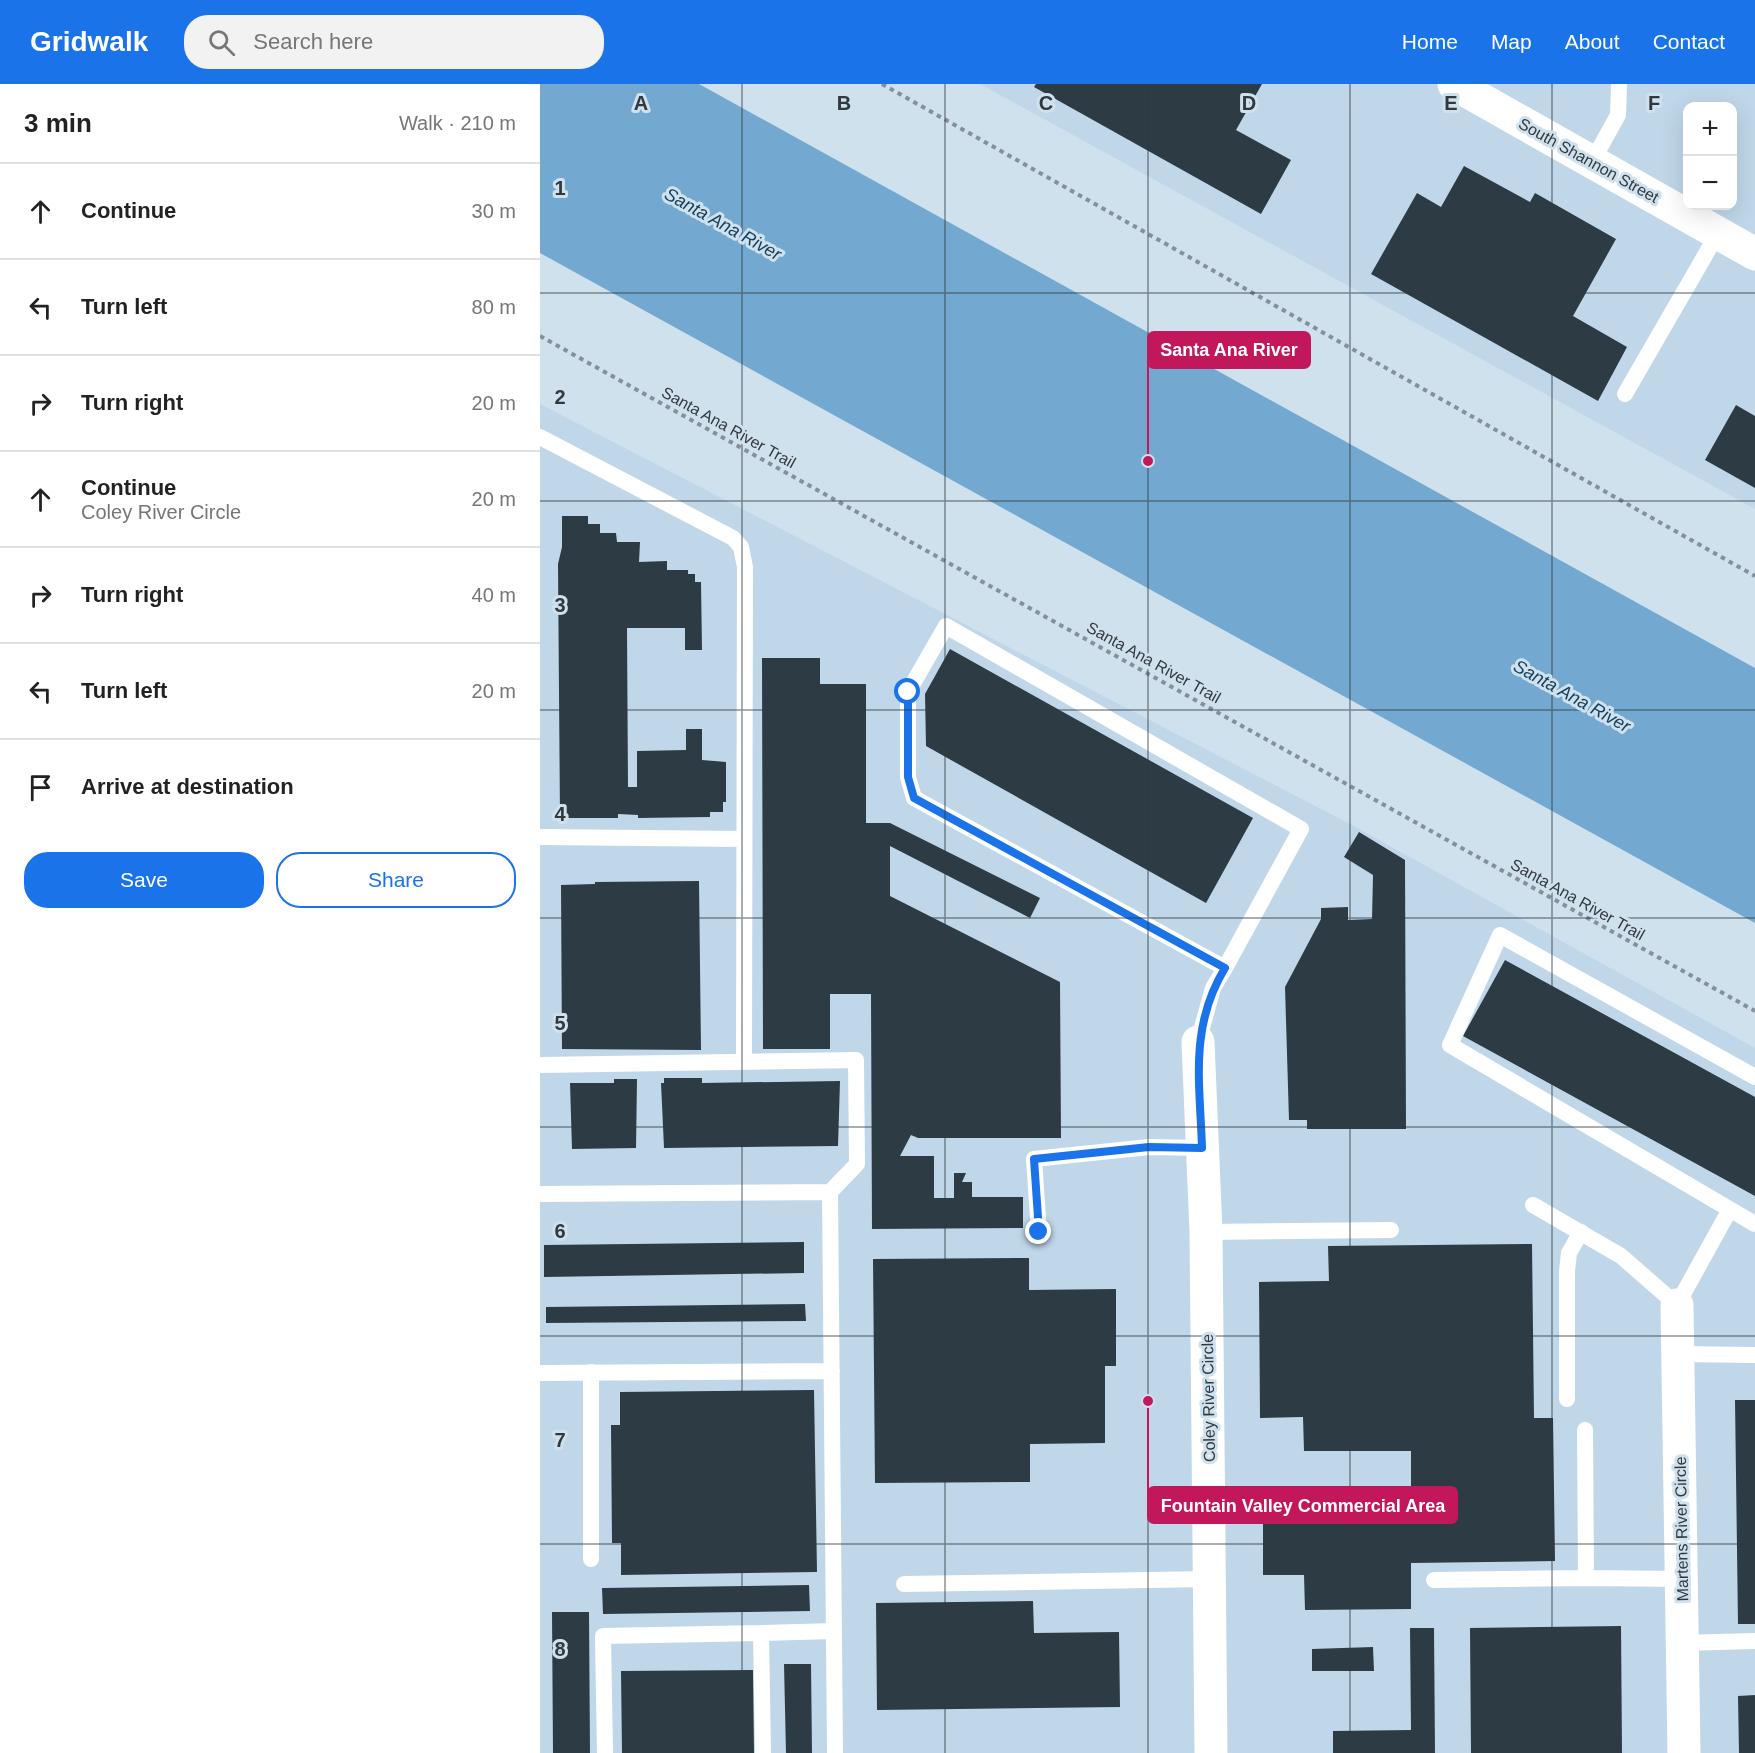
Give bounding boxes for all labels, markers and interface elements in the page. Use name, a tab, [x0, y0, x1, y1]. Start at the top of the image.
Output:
search box	[184, 15, 604, 69]
text: Gridwalk	[30, 26, 148, 57]
icon: search	[205, 26, 238, 59]
text: Search here	[253, 29, 373, 54]
text: Home	[1402, 30, 1458, 53]
text: Map	[1491, 30, 1532, 53]
text: About	[1565, 30, 1620, 53]
text: Contact	[1653, 30, 1725, 53]
text: A	[634, 92, 648, 114]
text: B	[837, 92, 851, 114]
text: C	[1039, 92, 1053, 114]
text: D	[1242, 92, 1256, 114]
text: E	[1444, 92, 1458, 114]
text: F	[1648, 92, 1660, 114]
map controls	[1683, 102, 1737, 210]
button: +	[1683, 102, 1737, 156]
text: 3 min	[24, 108, 92, 138]
text: Walk · 210 m	[399, 112, 516, 134]
street label: South Shannon Street	[1516, 115, 1662, 206]
button: −	[1683, 156, 1737, 210]
text: 1	[554, 177, 566, 199]
water label: Santa Ana River	[661, 184, 786, 265]
icon: ahead	[24, 195, 57, 228]
text: Continue	[81, 198, 176, 223]
text: 30 m	[472, 200, 516, 222]
icon: left	[24, 291, 57, 324]
text: Turn left	[81, 294, 167, 319]
text: 80 m	[472, 296, 516, 318]
callout: Santa Ana River	[1148, 332, 1310, 368]
text: Santa Ana River	[1160, 340, 1298, 360]
street label: Santa Ana River Trail	[659, 384, 799, 471]
text: 2	[554, 386, 566, 408]
icon: right	[24, 387, 57, 420]
text: Turn right	[81, 390, 183, 415]
text: 20 m	[472, 392, 516, 414]
text: Continue	[81, 475, 176, 500]
icon: ahead	[24, 483, 57, 516]
text: 20 m	[472, 488, 516, 510]
text: Coley River Circle	[81, 501, 241, 523]
icon: right	[24, 579, 57, 612]
text: Turn right	[81, 582, 183, 607]
text: 40 m	[472, 584, 516, 606]
text: 3	[554, 594, 566, 616]
street label: Santa Ana River Trail	[1084, 619, 1224, 706]
water label: Santa Ana River	[1510, 656, 1635, 737]
icon: left	[24, 675, 57, 708]
text: Turn left	[81, 678, 167, 703]
route start	[894, 678, 920, 704]
text: 20 m	[472, 680, 516, 702]
icon: arrive	[24, 771, 57, 804]
text: Arrive at destination	[81, 774, 294, 799]
text: 4	[554, 803, 566, 825]
button: Save	[24, 852, 264, 908]
button: Share	[276, 852, 516, 908]
street label: Santa Ana River Trail	[1508, 856, 1648, 943]
text: 5	[554, 1012, 566, 1034]
route end	[1025, 1218, 1051, 1244]
text: 6	[554, 1220, 566, 1242]
street label: Coley River Circle	[1199, 1334, 1218, 1462]
text: 7	[554, 1429, 566, 1451]
street label: Martens River Circle	[1672, 1456, 1691, 1602]
callout: Fountain Valley Commercial Area	[1148, 1487, 1457, 1523]
text: Fountain Valley Commercial Area	[1161, 1496, 1446, 1516]
text: 8	[554, 1638, 566, 1660]

